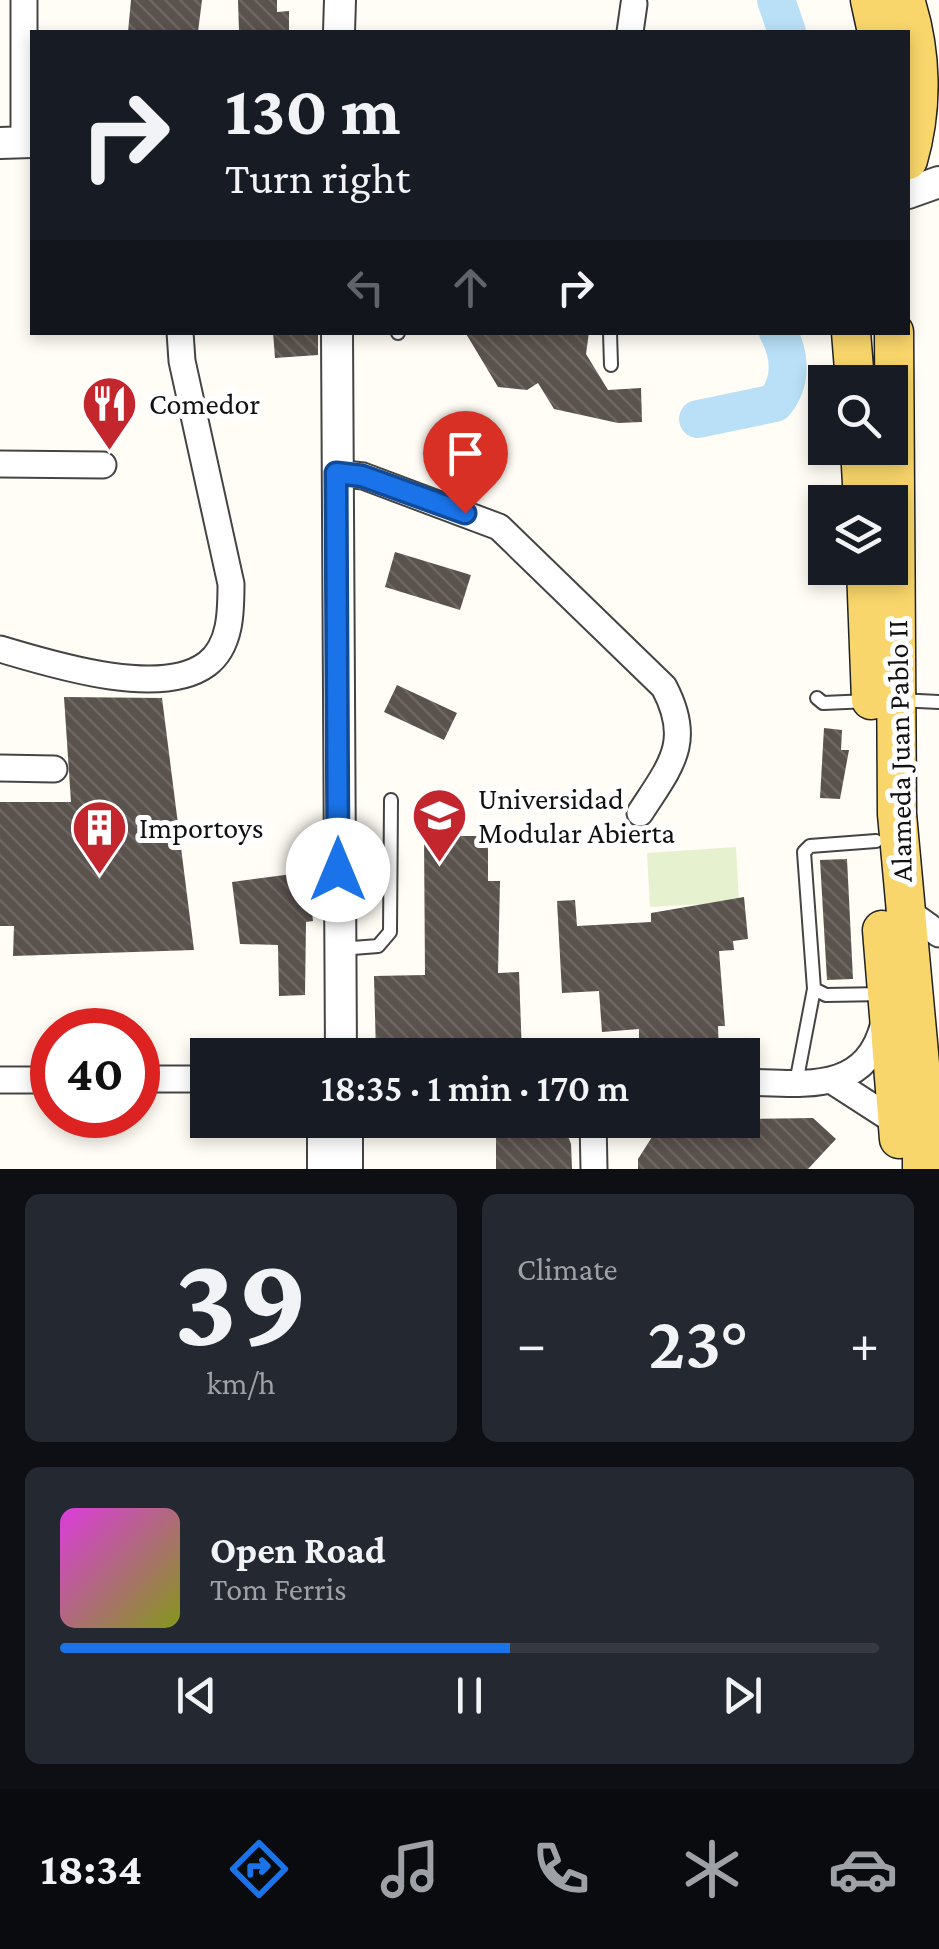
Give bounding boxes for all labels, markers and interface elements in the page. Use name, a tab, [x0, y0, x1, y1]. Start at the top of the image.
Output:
icon: right	[60, 70, 190, 200]
text: 130 m	[225, 71, 401, 149]
text: Turn right	[225, 153, 410, 203]
icon: left	[338, 260, 393, 315]
icon: ahead	[443, 260, 498, 315]
icon: right	[548, 260, 603, 315]
map controls	[808, 365, 908, 585]
button: search	[808, 365, 908, 465]
restaurant icon: Comedor	[80, 373, 140, 452]
place label: Comedor	[149, 387, 260, 420]
pin	[423, 411, 508, 514]
icon: arrive	[438, 426, 493, 481]
button: layers	[808, 485, 908, 585]
street label: Alameda Juan Pablo II	[880, 620, 918, 882]
place label: Universidad Modular Abierta	[478, 782, 675, 849]
school or university icon: Universidad Modular Abierta	[409, 785, 469, 864]
building icon: Importoys	[70, 797, 130, 876]
place label: Importoys	[139, 811, 263, 845]
position arrow	[286, 818, 390, 922]
speed limit sign: 40	[30, 1008, 160, 1138]
text: 18:35 · 1 min · 170 m	[321, 1067, 629, 1109]
text: 39	[174, 1227, 308, 1372]
text: Climate	[517, 1251, 618, 1287]
text: 23°	[648, 1301, 748, 1384]
text: −	[517, 1313, 546, 1374]
text: +	[850, 1313, 879, 1374]
text: km/h	[207, 1365, 276, 1401]
text: Open Road	[210, 1529, 386, 1571]
text: Tom Ferris	[210, 1571, 347, 1607]
icon: previous	[169, 1668, 224, 1723]
icon: pause	[442, 1668, 497, 1723]
icon: next	[715, 1668, 770, 1723]
icon: directions	[224, 1834, 294, 1904]
icon: music	[375, 1834, 445, 1904]
icon: phone	[526, 1834, 596, 1904]
icon: climate	[677, 1834, 747, 1904]
icon: car	[828, 1834, 898, 1904]
text: 18:34	[41, 1844, 142, 1894]

